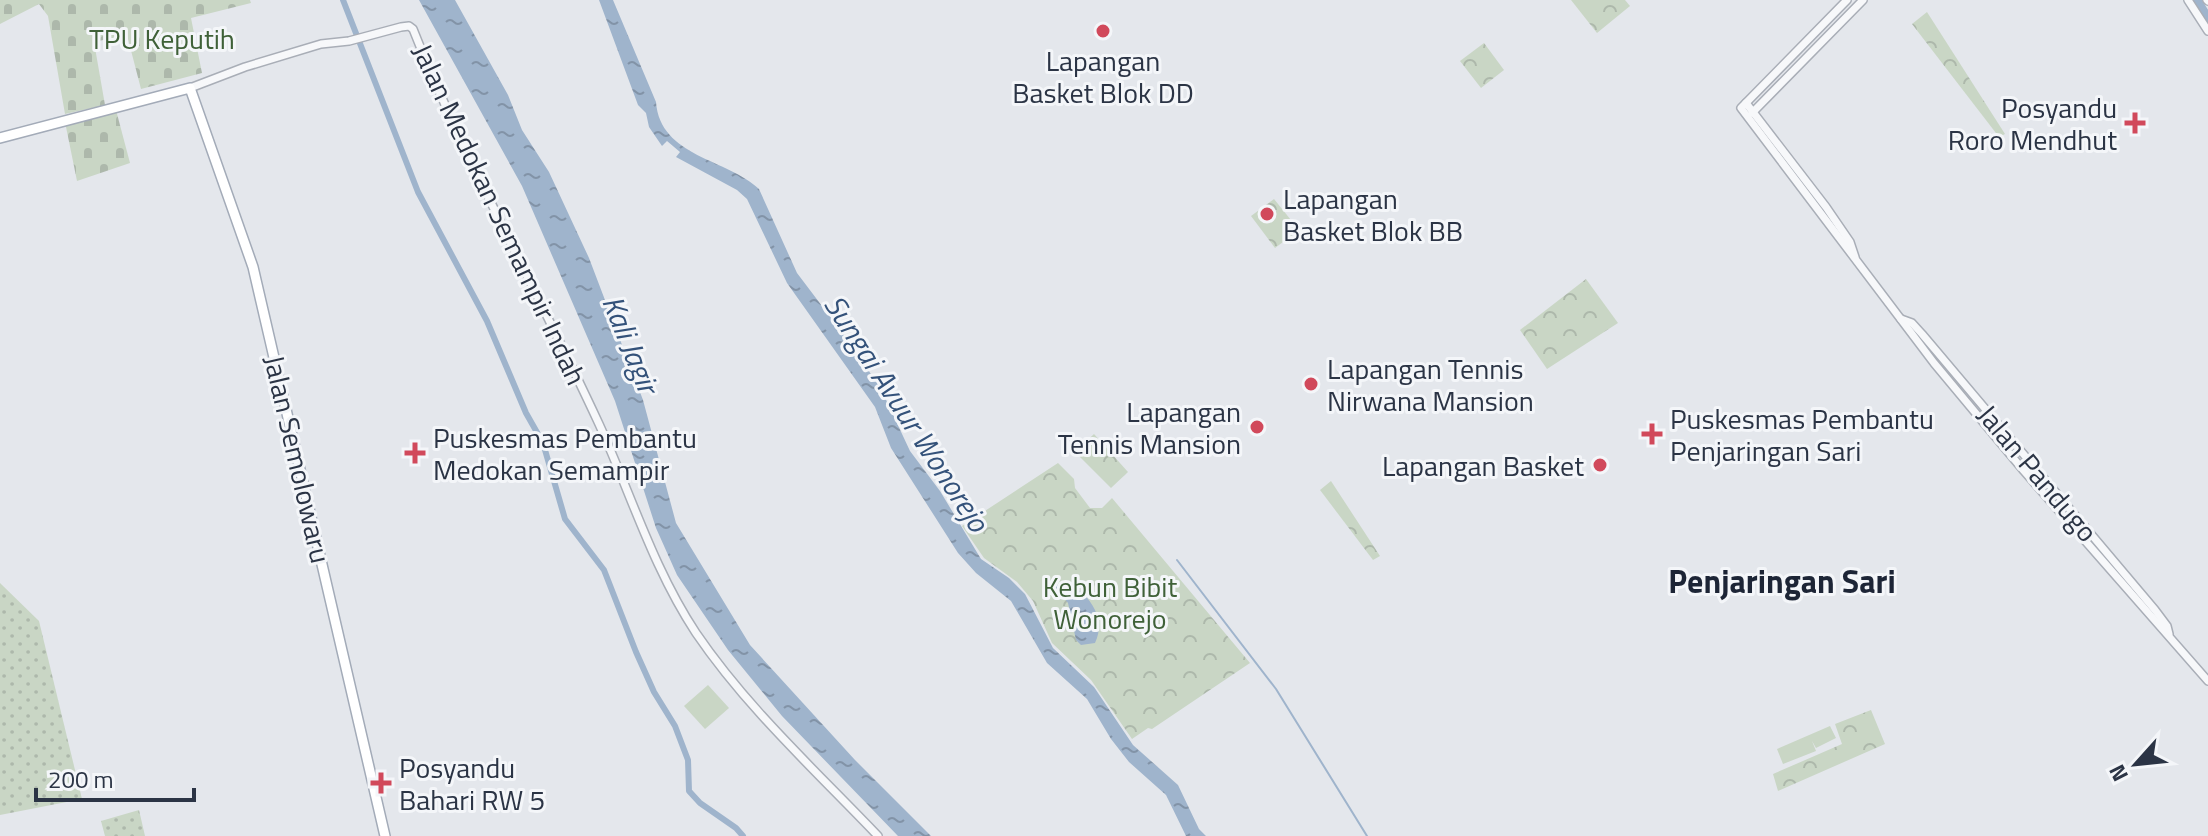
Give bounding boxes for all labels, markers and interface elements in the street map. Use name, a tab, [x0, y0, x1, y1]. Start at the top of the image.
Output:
park label: TPU Keputih	[89, 17, 235, 60]
marker: Lapangan Basket Blok DD	[1094, 22, 1112, 40]
street label: Jalan Medokan Semampir Indah	[402, 36, 598, 392]
place label: Lapangan Basket Blok DD	[1012, 39, 1194, 114]
place label: Posyandu Roro Mendhut	[1948, 86, 2117, 161]
marker: Posyandu Roro Mendhut	[2124, 112, 2146, 134]
place label: Lapangan Basket Blok BB	[1283, 177, 1463, 252]
marker: Lapangan Basket Blok BB	[1258, 205, 1276, 223]
water label: Sungai Avuur Wonorejo	[813, 285, 1002, 542]
water label: Kali Jagir	[591, 288, 673, 403]
place label: Lapangan Tennis Nirwana Mansion	[1327, 347, 1534, 422]
street label: Jalan Semolowaru	[253, 351, 343, 567]
marker: Lapangan Tennis Nirwana Mansion	[1302, 375, 1320, 393]
place label: Lapangan Tennis Mansion	[1058, 390, 1241, 465]
street label: Jalan Pandugo	[1967, 395, 2109, 551]
place label: Puskesmas Pembantu Penjaringan Sari	[1670, 397, 1934, 472]
place label: Puskesmas Pembantu Medokan Semampir	[433, 416, 697, 491]
marker: Lapangan Tennis Mansion	[1248, 418, 1266, 436]
marker: Puskesmas Pembantu Penjaringan Sari	[1641, 423, 1663, 445]
marker: Puskesmas Pembantu Medokan Semampir	[404, 442, 426, 464]
place label: Lapangan Basket	[1382, 444, 1584, 487]
marker: Lapangan Basket	[1591, 456, 1609, 474]
district label: Penjaringan Sari	[1668, 557, 1896, 605]
park label: Kebun Bibit Wonorejo	[1043, 565, 1177, 640]
north arrow	[2096, 724, 2176, 804]
place label: Posyandu Bahari RW 5	[399, 746, 545, 821]
scale bar	[36, 752, 194, 802]
text: N	[2100, 759, 2137, 788]
text: 200 m	[48, 761, 114, 797]
marker: Posyandu Bahari RW 5	[370, 772, 392, 794]

